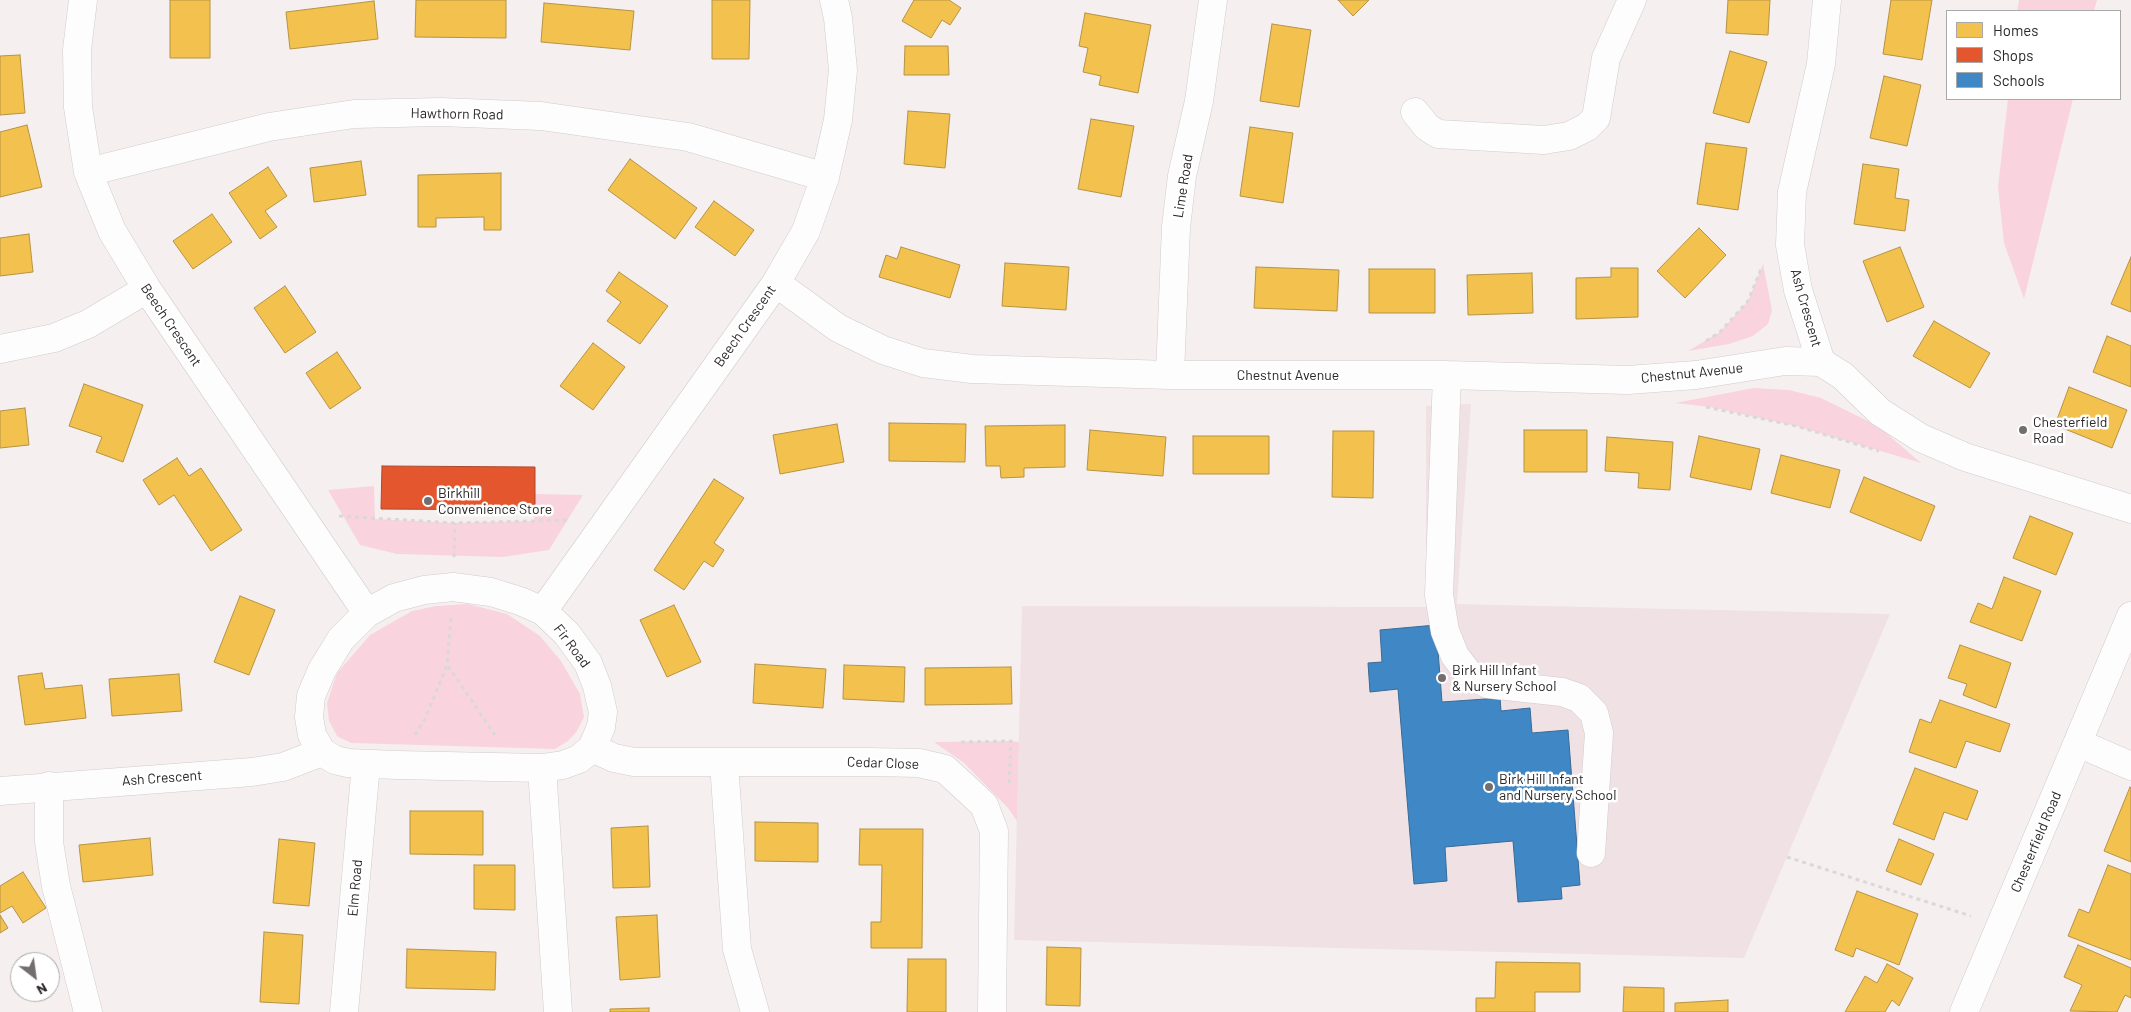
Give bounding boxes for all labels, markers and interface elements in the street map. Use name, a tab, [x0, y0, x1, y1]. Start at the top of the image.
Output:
legend	[1946, 10, 2121, 100]
text: Homes	[1993, 21, 2038, 39]
text: Shops	[1993, 46, 2033, 64]
text: Schools	[1993, 71, 2045, 89]
street label: Hawthorn Road	[410, 105, 504, 123]
street label: Lime Road	[1170, 153, 1196, 219]
street label: Ash Crescent	[1787, 267, 1825, 349]
street label: Beech Crescent	[137, 280, 205, 370]
street label: Beech Crescent	[711, 282, 779, 370]
street label: Chestnut Avenue	[1640, 359, 1744, 387]
street label: Chestnut Avenue	[1237, 367, 1339, 383]
place label: Chesterfield Road	[2033, 414, 2107, 447]
marker: Chesterfield Road	[2017, 424, 2029, 436]
place label: Birkhill Convenience Store	[438, 485, 552, 518]
marker: Birkhill Convenience Store	[422, 495, 434, 507]
street label: Fir Road	[550, 621, 594, 671]
place label: Birk Hill Infant & Nursery School	[1452, 662, 1556, 694]
marker: Birk Hill Infant & Nursery School	[1436, 672, 1448, 684]
street label: Cedar Close	[847, 753, 919, 773]
street label: Ash Crescent	[121, 767, 203, 789]
place label: Birk Hill Infant and Nursery School	[1499, 771, 1616, 804]
marker: Birk Hill Infant and Nursery School	[1483, 781, 1495, 793]
street label: Chesterfield Road	[2007, 789, 2065, 895]
street label: Elm Road	[344, 859, 366, 917]
north arrow	[10, 952, 60, 1002]
text: N	[34, 980, 51, 999]

